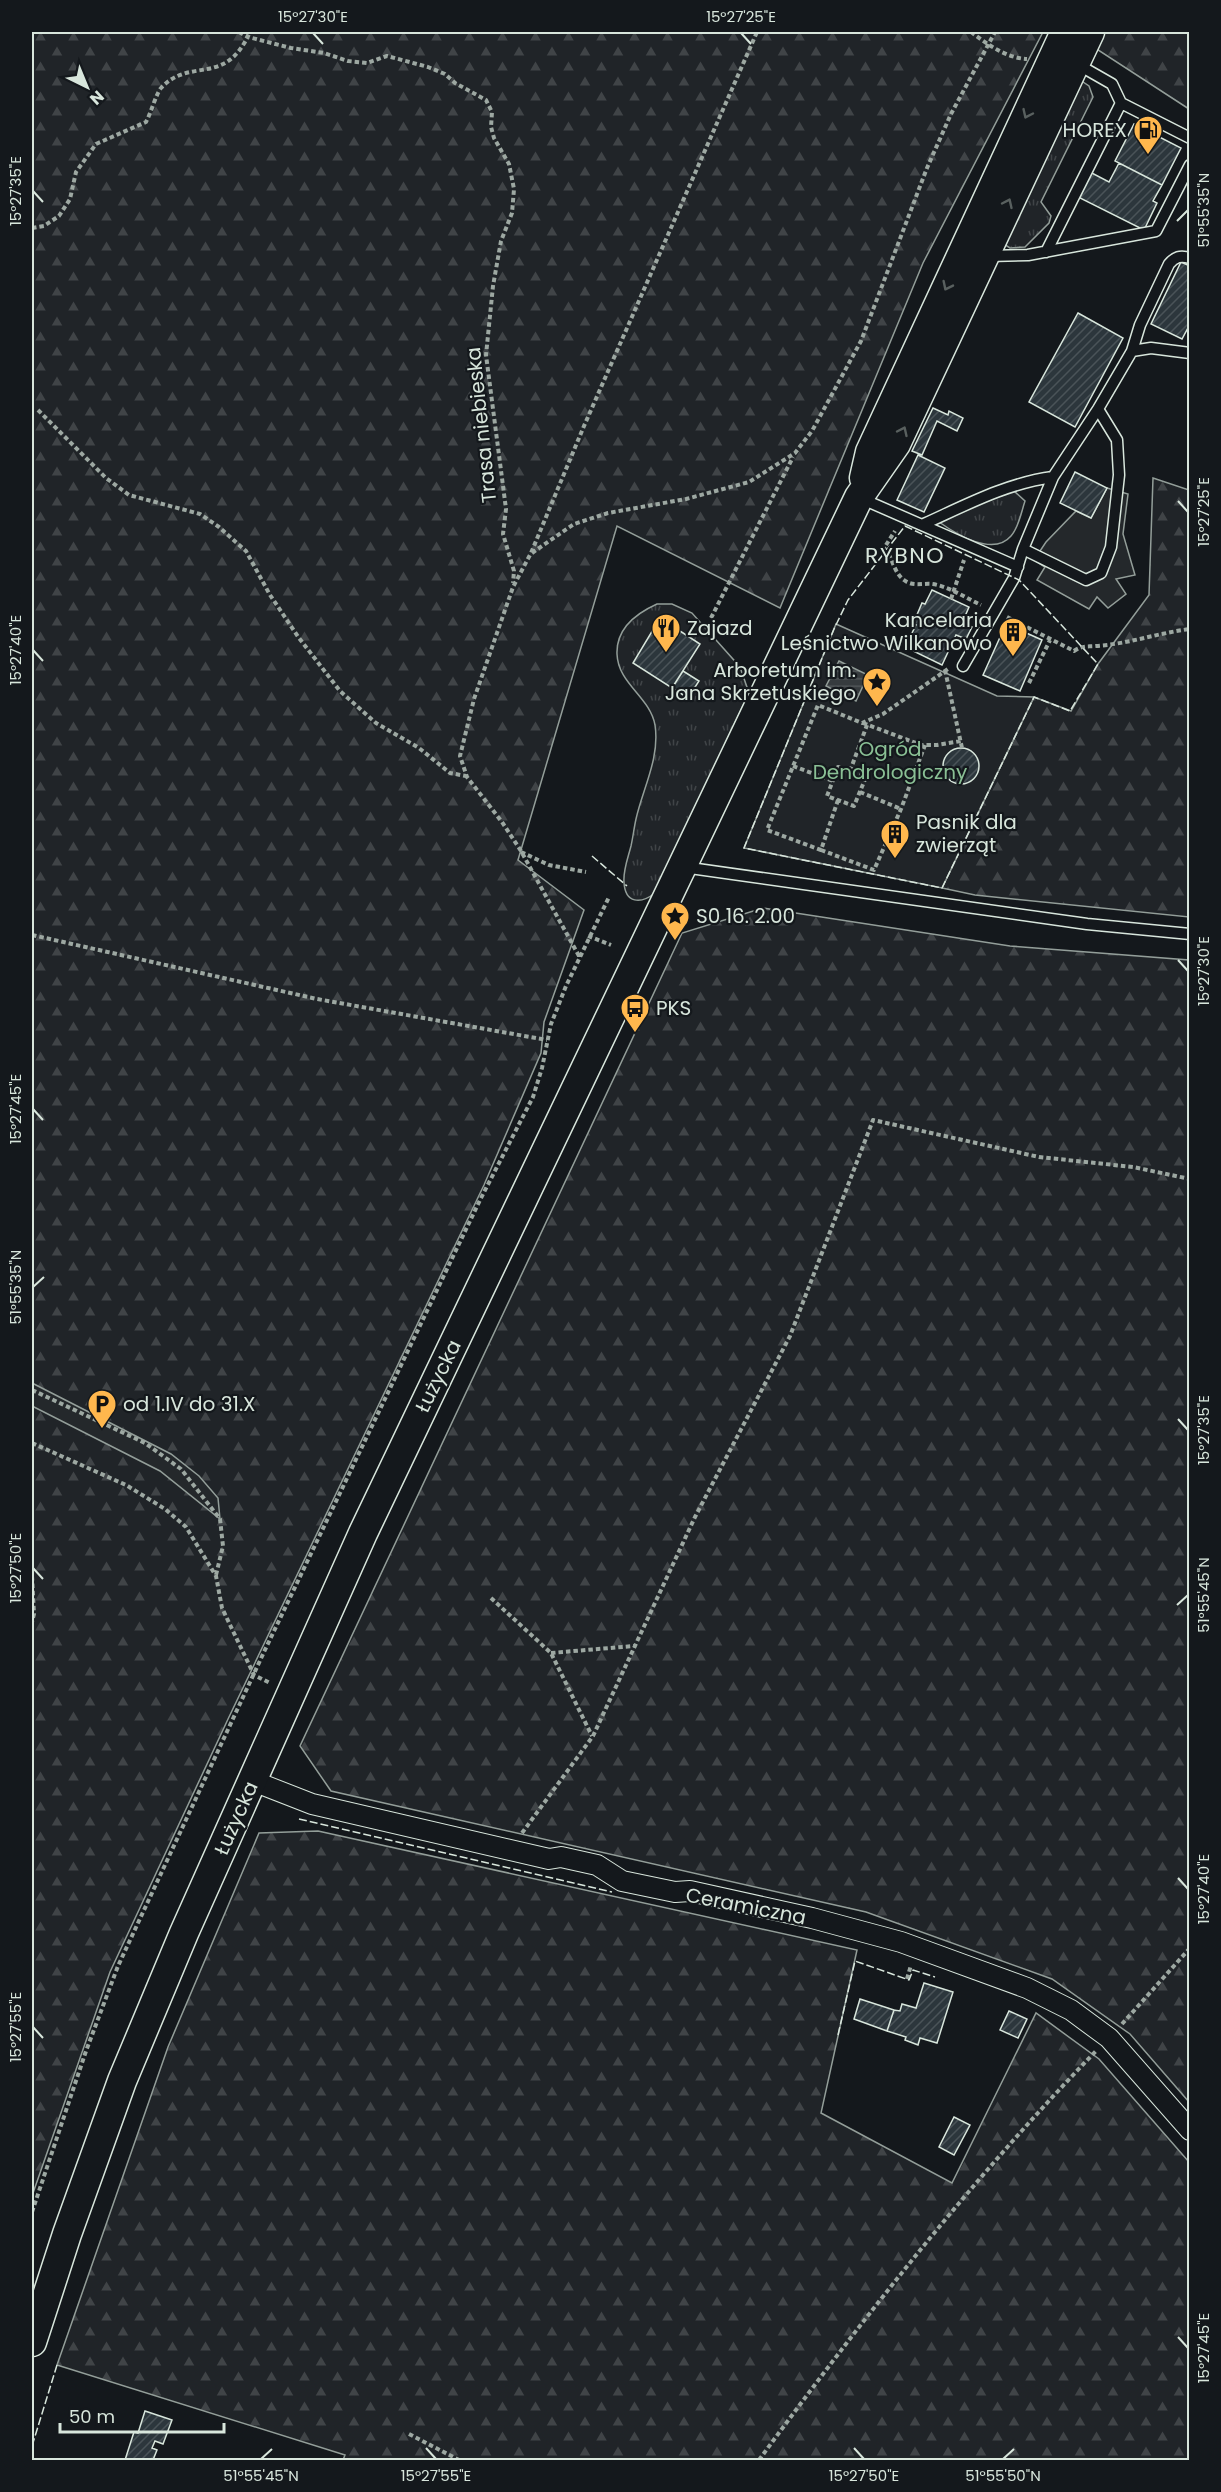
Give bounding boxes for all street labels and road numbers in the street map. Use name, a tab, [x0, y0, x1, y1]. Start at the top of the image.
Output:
street label: Trasa niebieska	[459, 346, 503, 504]
street label: Łużycka	[408, 1335, 468, 1417]
street label: Łużycka	[207, 1777, 265, 1859]
street label: Ceramiczna	[683, 1881, 809, 1931]

